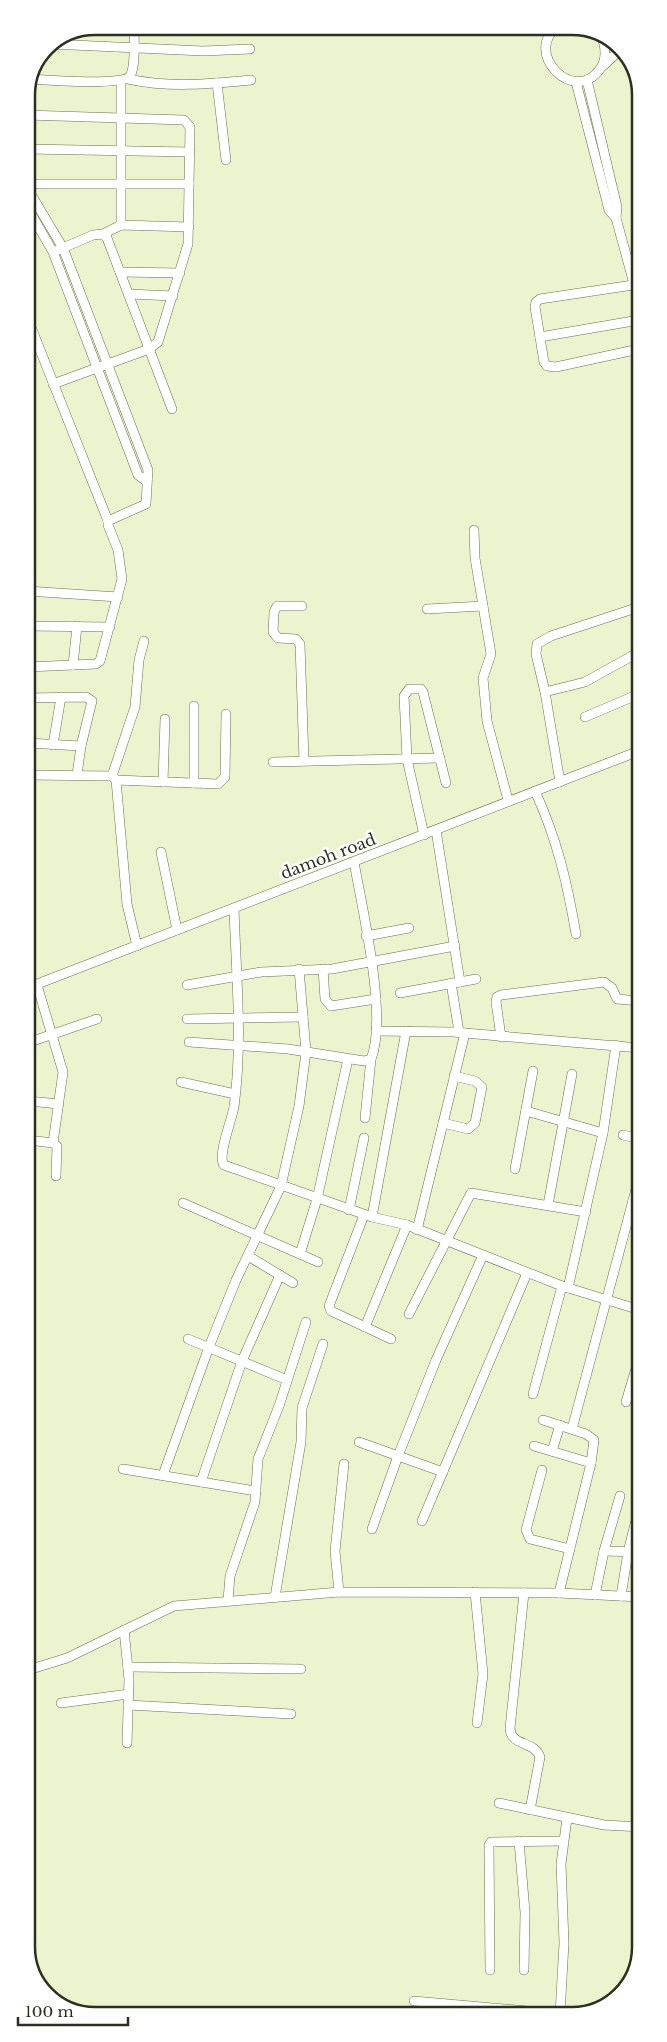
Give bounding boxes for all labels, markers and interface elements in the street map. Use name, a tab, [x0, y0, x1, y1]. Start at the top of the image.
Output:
street label: damoh road	[278, 829, 379, 883]
scale bar	[18, 1994, 128, 2026]
text: 100 m	[25, 2002, 74, 2021]

